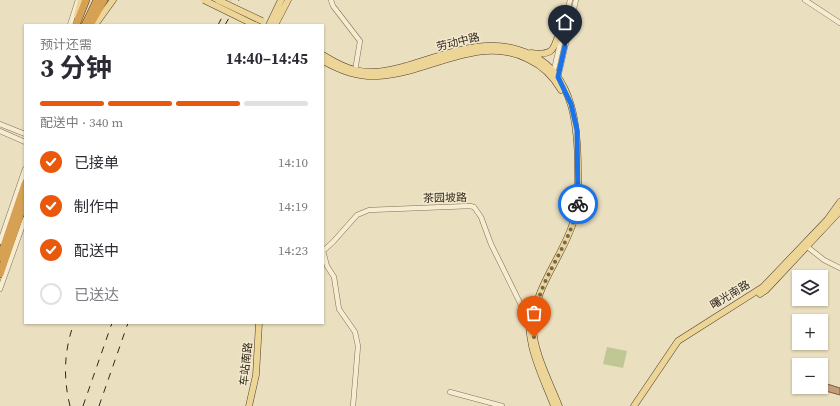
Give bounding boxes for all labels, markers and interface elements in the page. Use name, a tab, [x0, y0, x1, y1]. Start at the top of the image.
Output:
pin	[548, 5, 582, 46]
icon: home	[554, 11, 576, 33]
street label: 劳动中路	[435, 29, 481, 55]
text: 预计还需	[40, 36, 92, 53]
text: 14:40–14:45	[226, 48, 308, 69]
text: 3 分钟	[40, 50, 112, 86]
text: 配送中 · 340 m	[40, 114, 123, 131]
icon: check	[40, 151, 62, 173]
text: 已接单	[74, 152, 119, 173]
text: 14:10	[278, 154, 308, 171]
courier	[558, 184, 598, 224]
street label: 茶园坡路	[423, 190, 467, 206]
icon: bike	[567, 193, 589, 215]
icon: check	[40, 195, 62, 217]
text: 制作中	[74, 196, 119, 217]
text: 14:19	[278, 198, 308, 215]
icon: check	[40, 239, 62, 261]
text: 配送中	[74, 240, 119, 261]
text: 14:23	[278, 242, 308, 259]
map controls	[792, 270, 828, 394]
button: layers	[792, 270, 828, 306]
street label: 曙光南路	[707, 277, 753, 313]
text: 已送达	[74, 284, 119, 305]
pin	[517, 296, 551, 337]
icon: bag	[523, 302, 545, 324]
button: +	[792, 314, 828, 350]
street label: 车站南路	[236, 341, 256, 387]
button: −	[792, 358, 828, 394]

